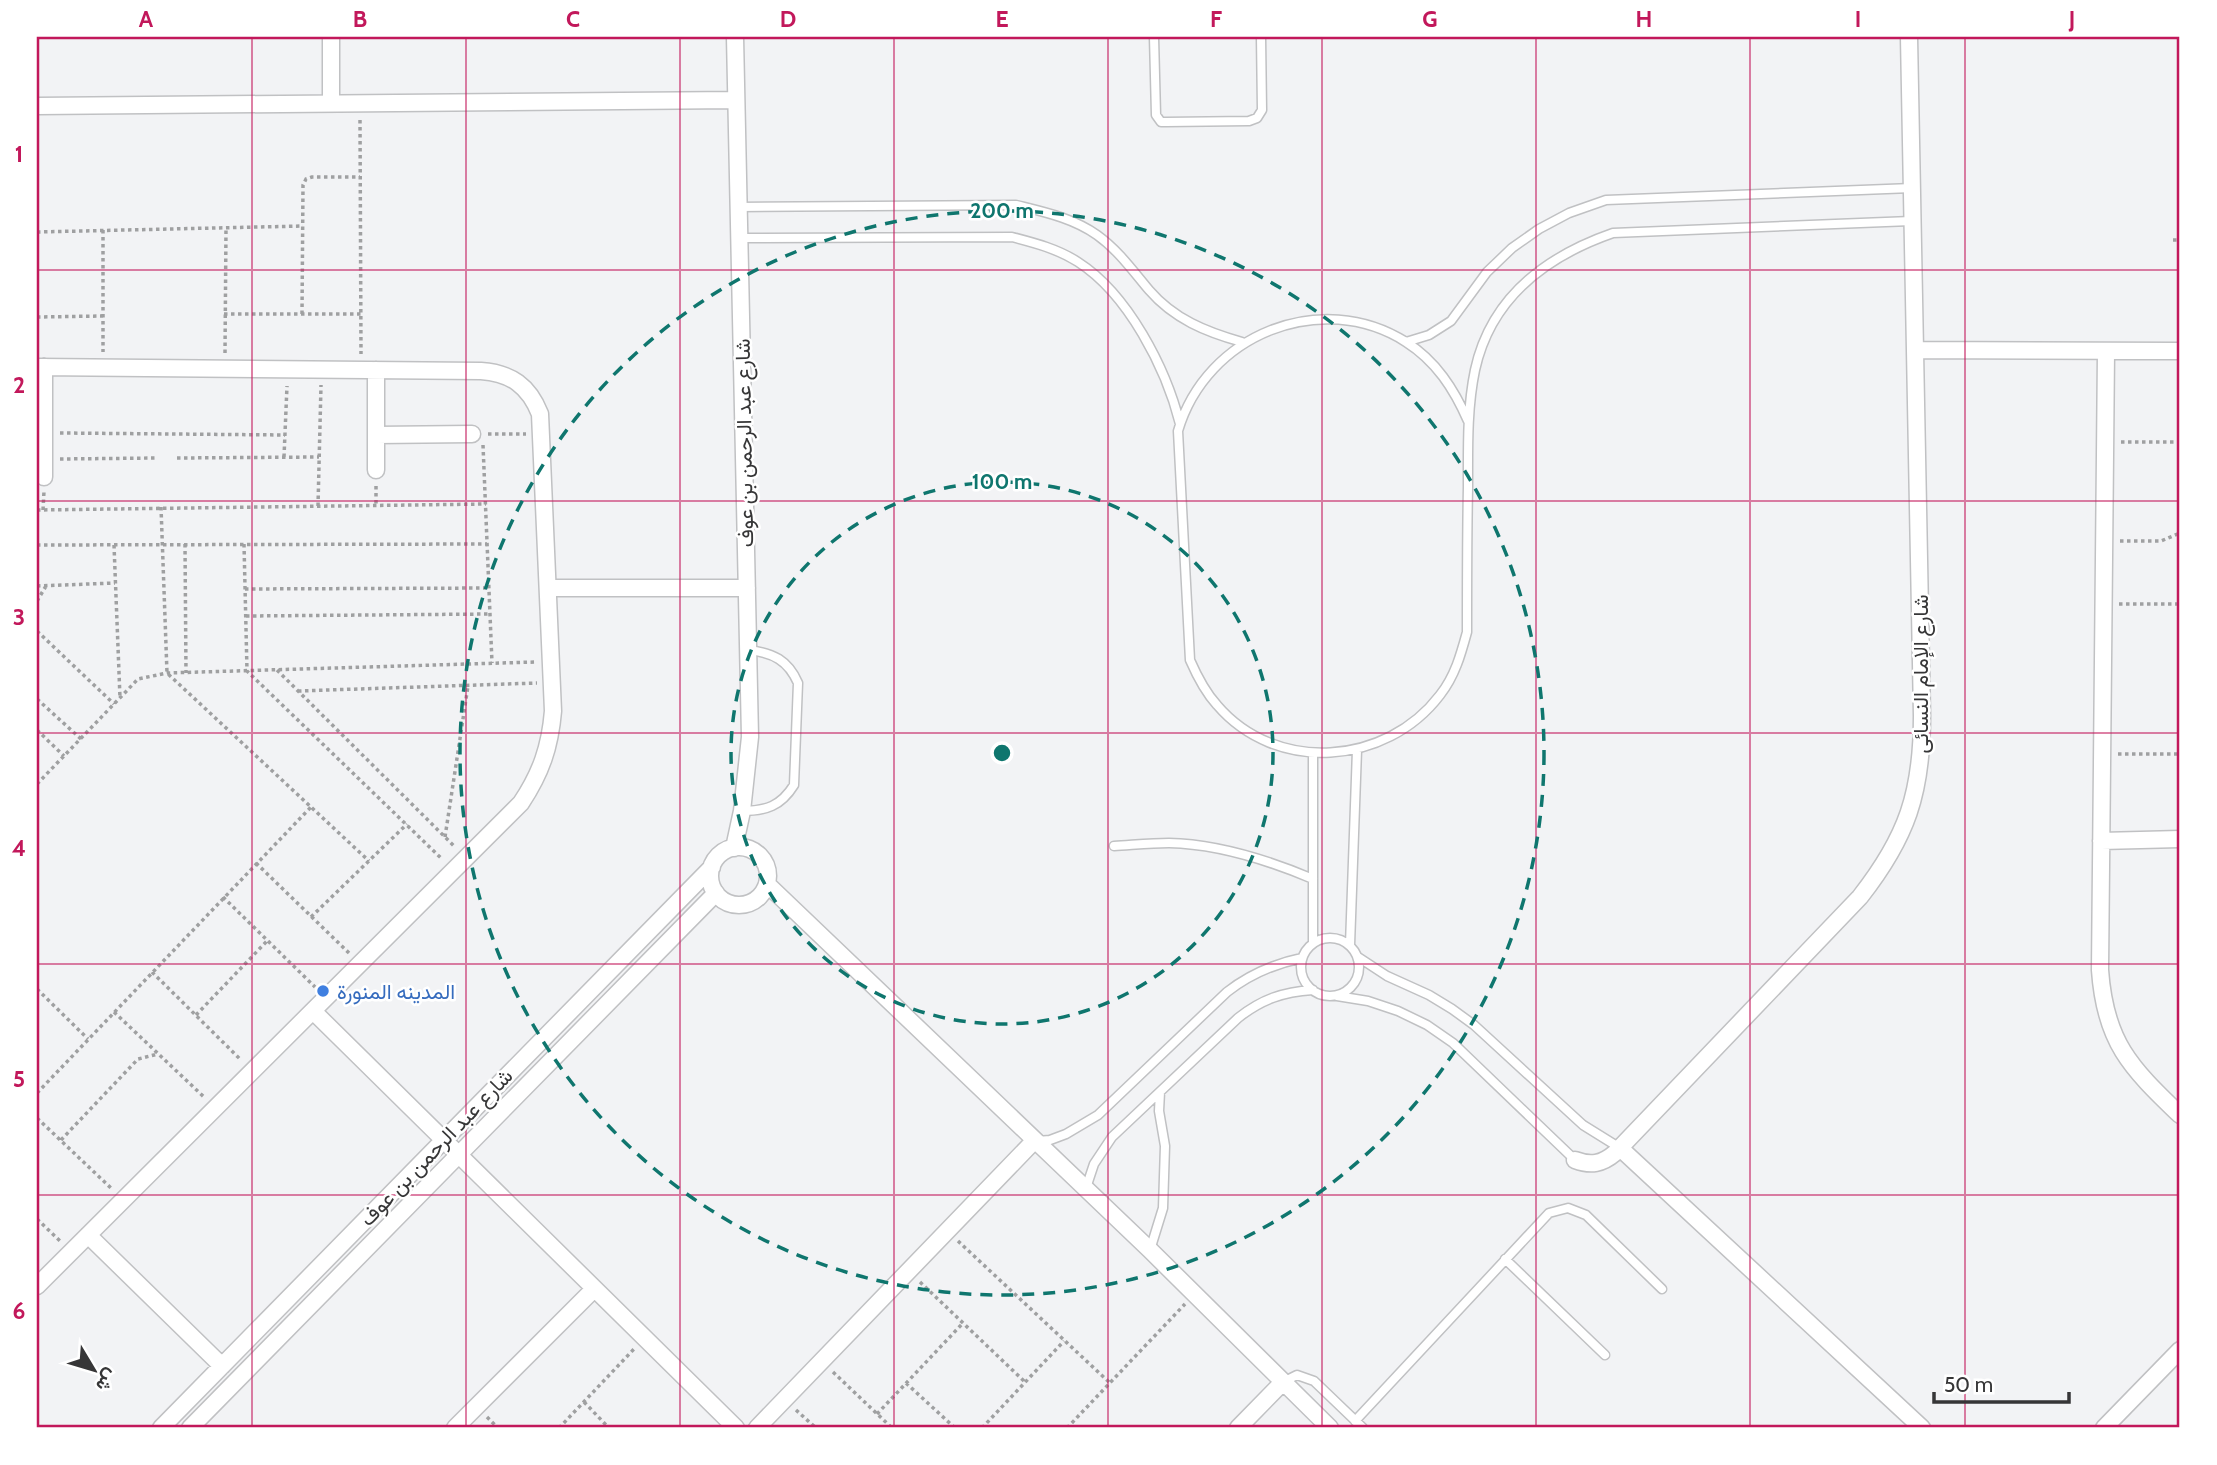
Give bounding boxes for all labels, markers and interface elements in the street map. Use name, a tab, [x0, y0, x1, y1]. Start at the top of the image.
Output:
text: A	[139, 5, 154, 33]
text: B	[353, 5, 367, 33]
text: C	[566, 5, 580, 33]
text: D	[780, 5, 796, 33]
text: E	[995, 5, 1009, 33]
text: F	[1210, 5, 1222, 33]
text: G	[1422, 5, 1438, 33]
text: H	[1636, 5, 1652, 33]
text: I	[1855, 5, 1861, 33]
text: J	[2068, 5, 2075, 33]
text: 1	[15, 140, 23, 168]
text: 200 m	[970, 198, 1034, 223]
street label: شارع عبد الرحمن بن عوف	[730, 338, 760, 548]
text: 2	[13, 371, 25, 399]
text: 100 m	[972, 469, 1032, 494]
street label: شارع الإمام النسائى	[1908, 595, 1935, 753]
text: 3	[13, 603, 25, 631]
centre of rings	[990, 741, 1014, 765]
text: 4	[12, 834, 26, 862]
place label: المدينه المنورة	[337, 979, 455, 1005]
marker: المدينه المنورة	[315, 983, 331, 999]
street label: شارع عبد الرحمن بن عوف	[354, 1063, 519, 1232]
text: 5	[13, 1065, 25, 1093]
text: 6	[13, 1297, 25, 1325]
north arrow	[60, 1336, 130, 1406]
scale bar	[1934, 1360, 2068, 1404]
text: ش	[91, 1364, 123, 1396]
text: 50 m	[1944, 1372, 1993, 1397]

